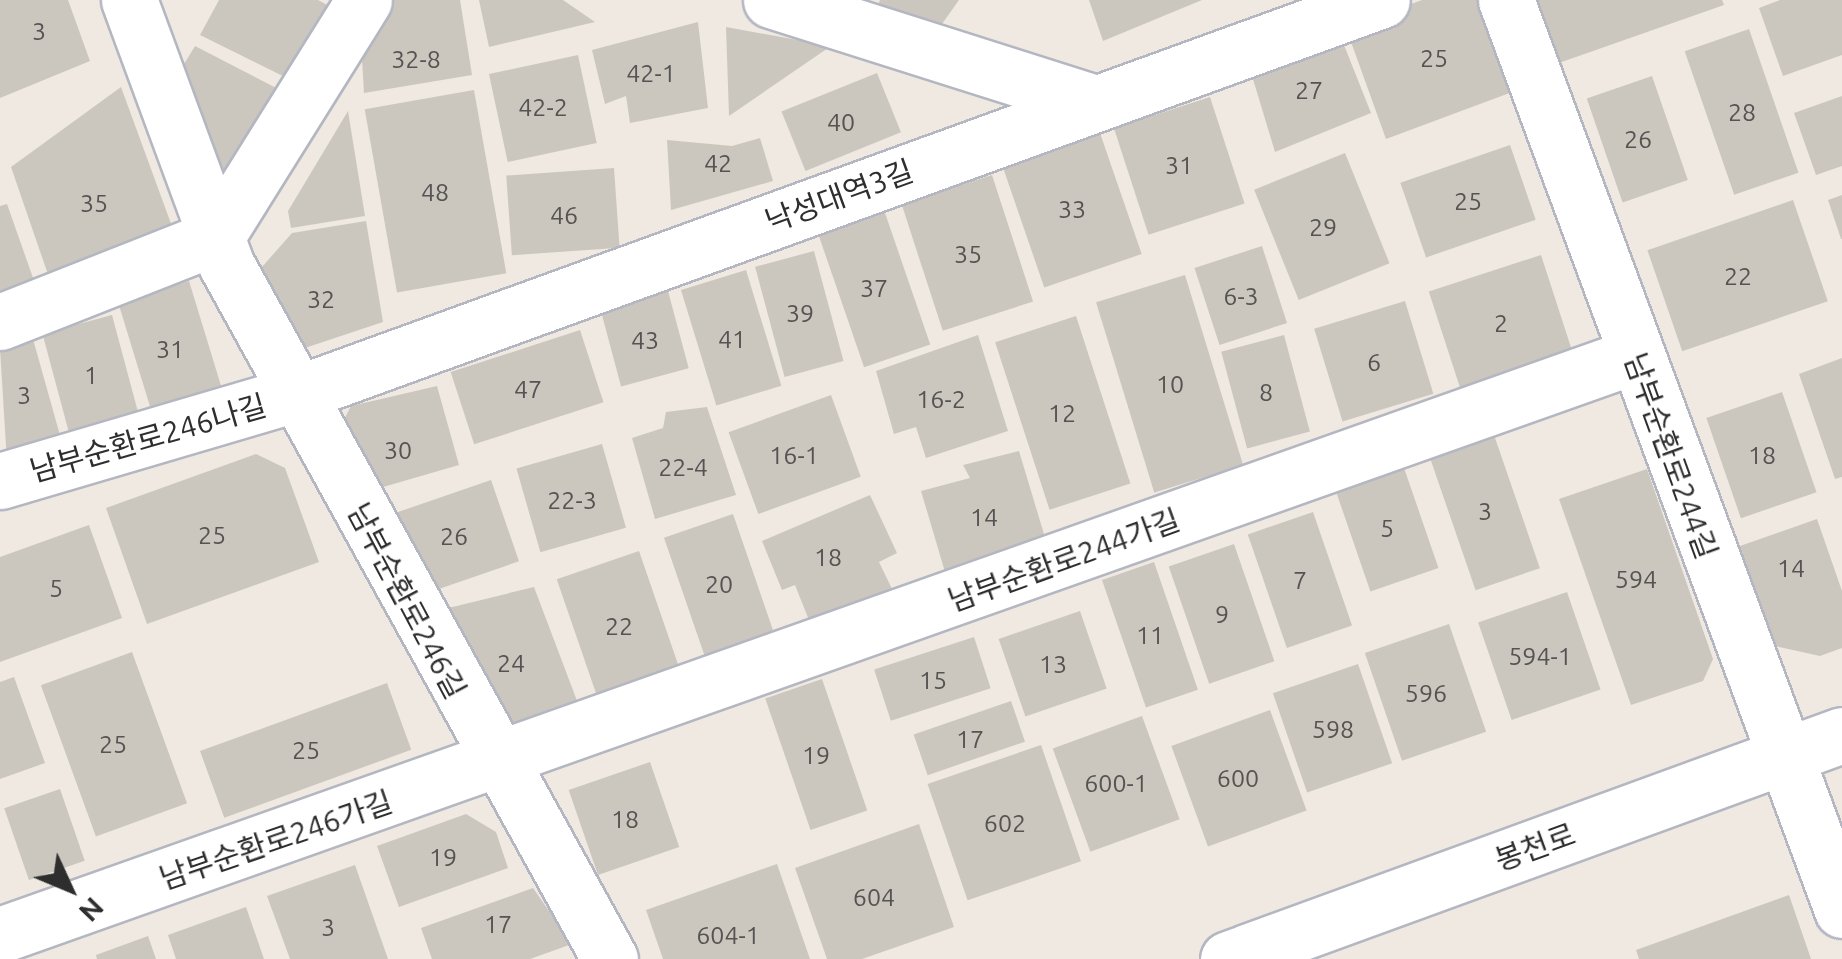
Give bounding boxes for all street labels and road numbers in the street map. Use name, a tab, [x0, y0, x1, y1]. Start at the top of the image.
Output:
street label: 낙성대역3길	[760, 153, 918, 239]
street label: 남부순환로244길	[1617, 348, 1725, 564]
street label: 남부순환로246나길	[26, 387, 270, 489]
street label: 남부순환로246길	[340, 497, 474, 705]
street label: 남부순환로244가길	[943, 501, 1185, 619]
street label: 남부순환로246가길	[155, 783, 397, 897]
street label: 봉천로	[1490, 816, 1580, 878]

